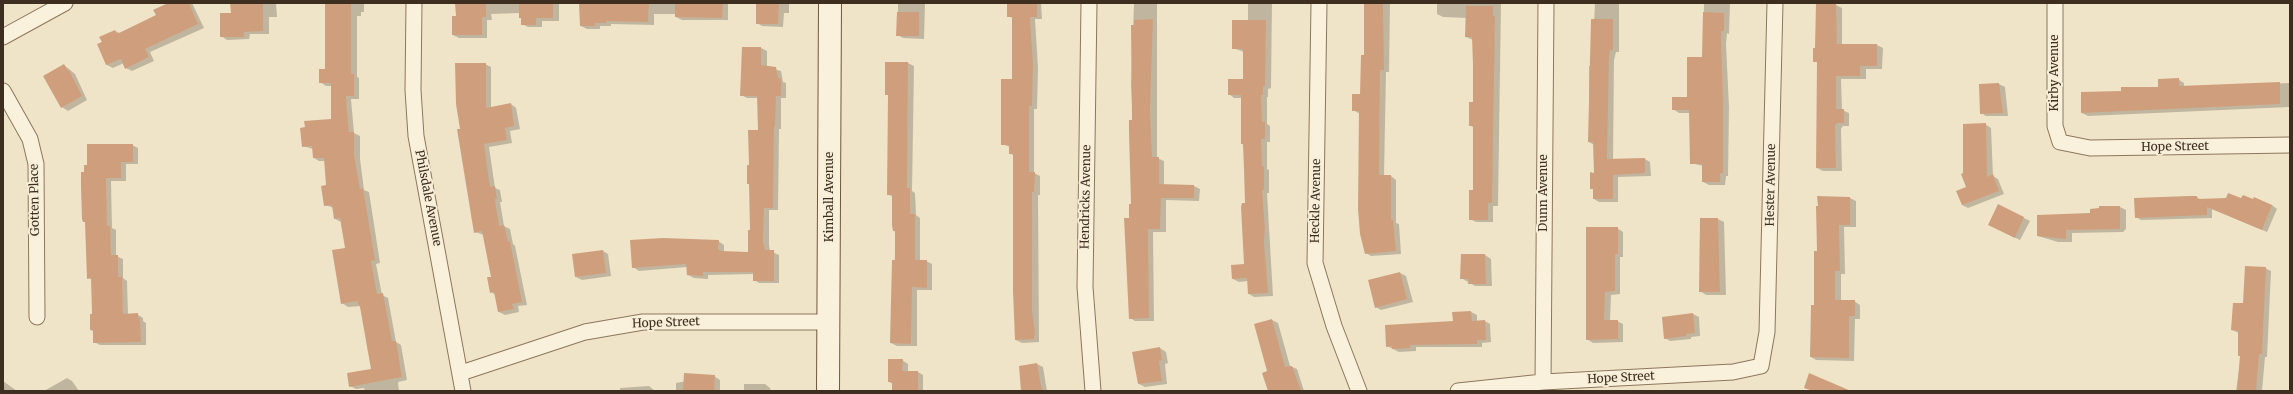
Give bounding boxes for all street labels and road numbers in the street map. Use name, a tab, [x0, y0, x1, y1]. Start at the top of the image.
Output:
street label: Kirby Avenue	[2048, 35, 2062, 111]
street label: Hope Street	[2141, 139, 2209, 155]
street label: Hester Avenue	[1763, 144, 1779, 226]
street label: Hendricks Avenue	[1078, 145, 1094, 249]
street label: Philsdale Avenue	[412, 149, 444, 247]
street label: Kimball Avenue	[823, 152, 837, 242]
street label: Dunn Avenue	[1537, 154, 1551, 232]
street label: Heckle Avenue	[1308, 159, 1324, 243]
street label: Gotten Place	[27, 164, 43, 236]
street label: Hope Street	[632, 315, 700, 331]
street label: Hope Street	[1587, 369, 1655, 387]

